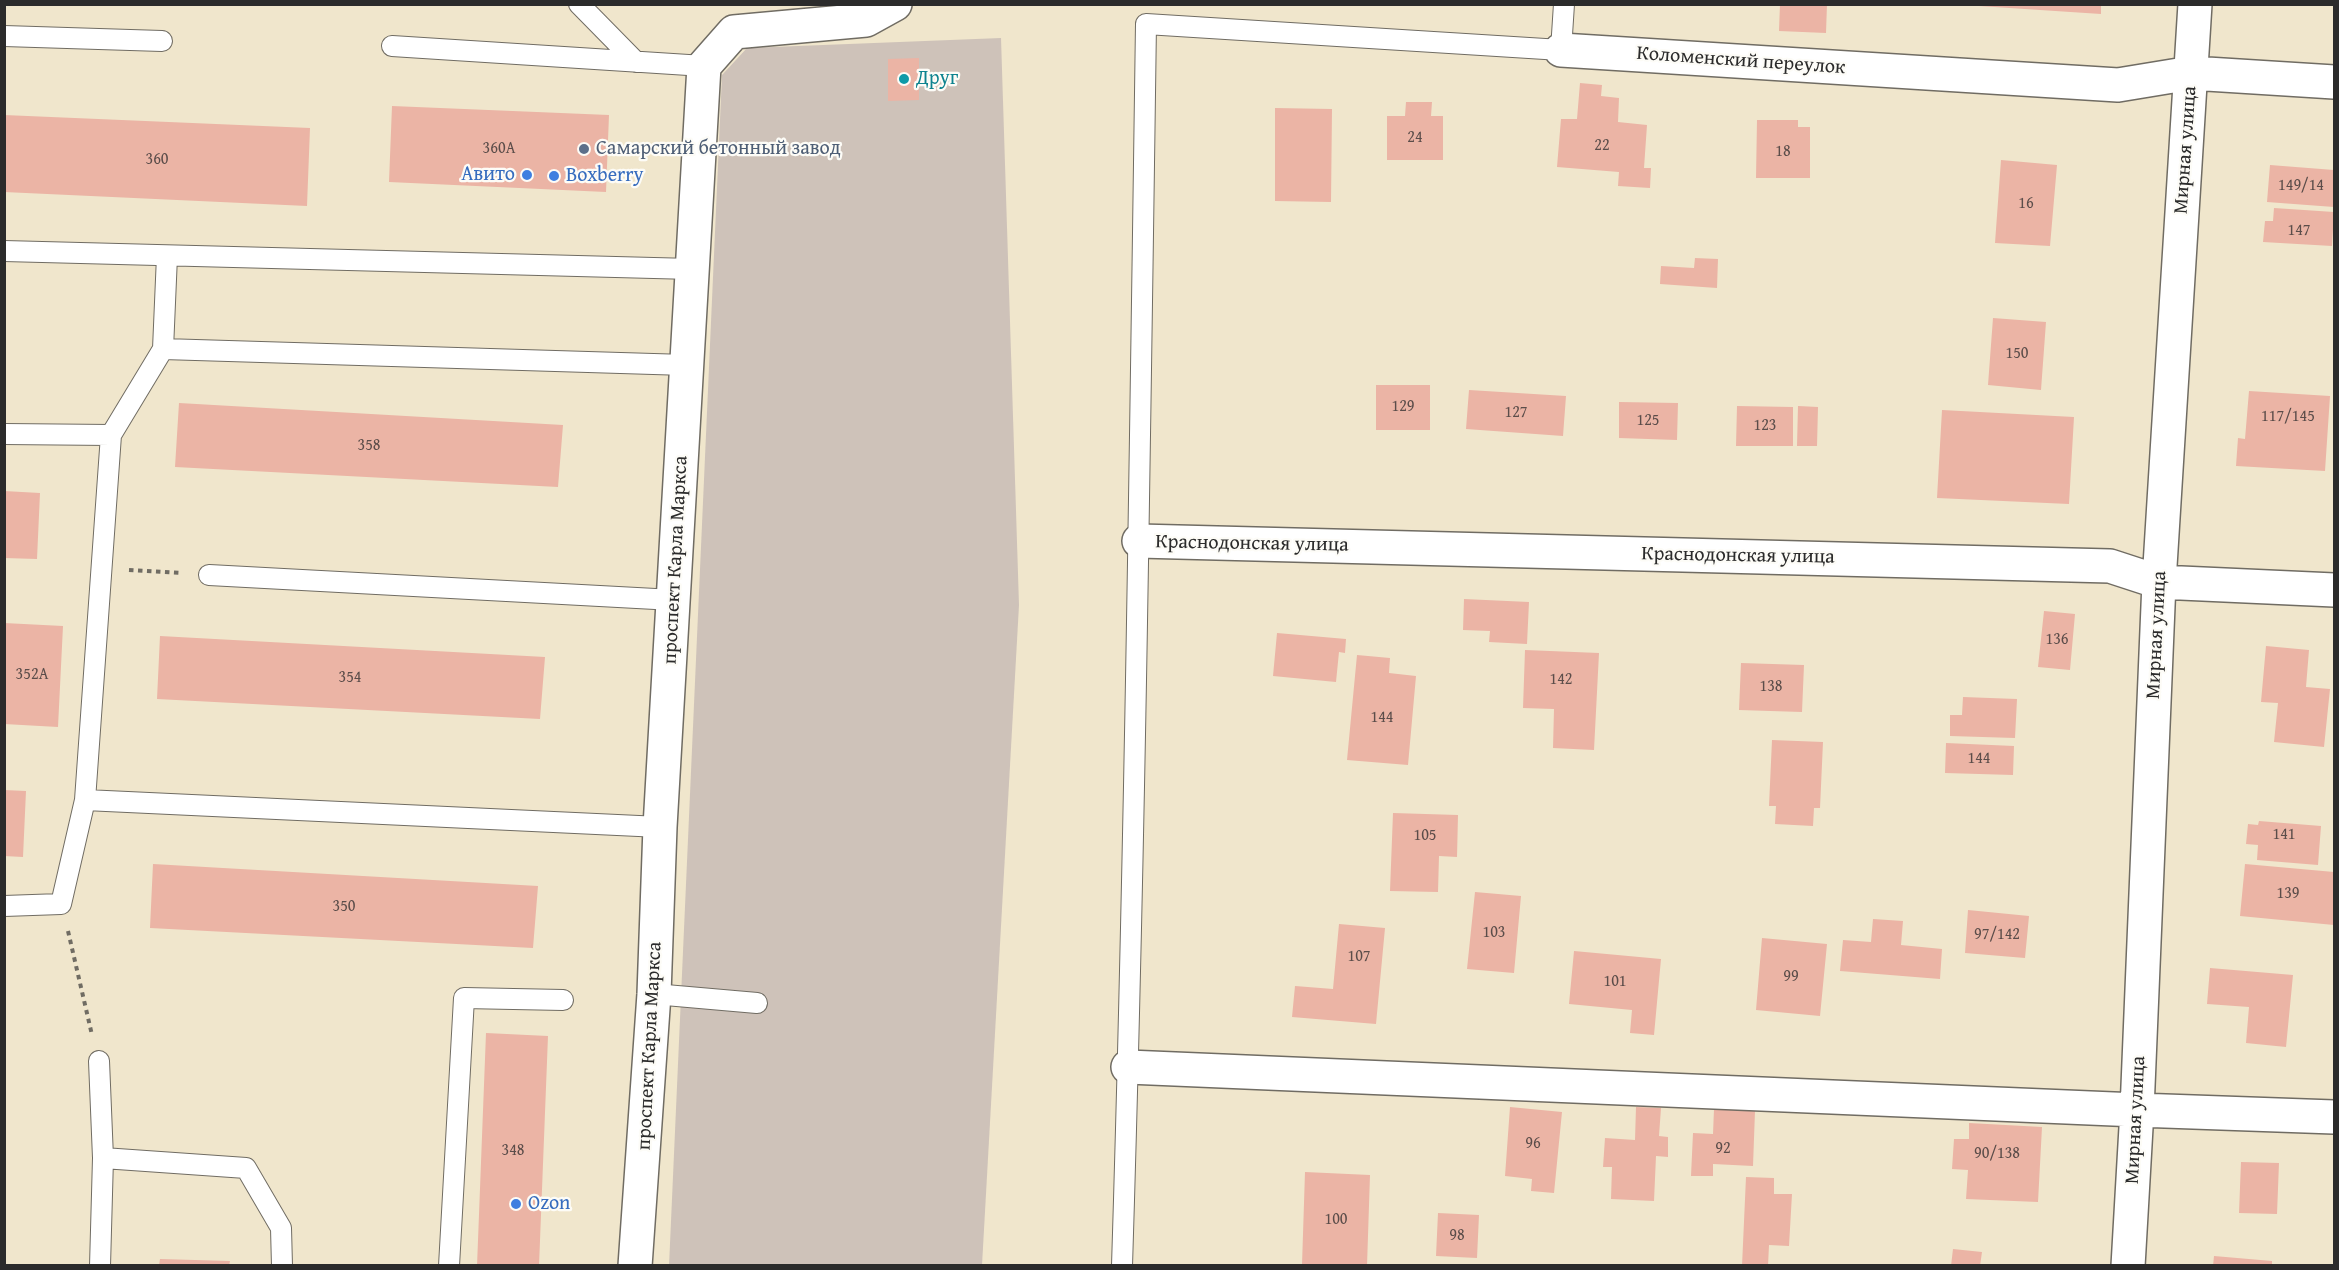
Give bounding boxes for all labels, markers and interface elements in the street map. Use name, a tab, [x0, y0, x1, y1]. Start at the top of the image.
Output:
street label: Коломенский переулок	[1636, 42, 1846, 80]
place label: Друг	[916, 67, 958, 91]
marker: Друг	[897, 72, 911, 86]
street label: Мирная улица	[2170, 85, 2202, 215]
house number: 24	[1407, 128, 1423, 148]
house number: 22	[1594, 136, 1610, 156]
place label: Самарский бетонный завод	[596, 137, 841, 161]
house number: 360А	[483, 139, 515, 159]
marker: Самарский бетонный завод	[577, 142, 591, 156]
house number: 18	[1775, 142, 1791, 162]
house number: 360	[145, 150, 169, 170]
place label: Авито	[461, 163, 515, 187]
place label: Boxberry	[566, 164, 644, 188]
marker: Авито	[520, 168, 534, 182]
marker: Boxberry	[547, 169, 561, 183]
house number: 149/14	[2278, 176, 2324, 196]
house number: 16	[2018, 194, 2034, 214]
house number: 147	[2287, 221, 2311, 241]
house number: 150	[2005, 344, 2029, 364]
house number: 129	[1391, 397, 1415, 417]
house number: 127	[1504, 403, 1528, 423]
house number: 117/145	[2261, 407, 2315, 427]
house number: 125	[1636, 411, 1660, 431]
house number: 123	[1753, 416, 1777, 436]
house number: 358	[357, 436, 381, 456]
street label: проспект Карла Маркса	[659, 455, 693, 665]
street label: Краснодонская улица	[1155, 530, 1349, 558]
street label: Краснодонская улица	[1641, 542, 1835, 570]
street label: Мирная улица	[2142, 570, 2172, 700]
house number: 136	[2045, 630, 2069, 650]
house number: 352А	[16, 665, 48, 685]
house number: 354	[338, 668, 362, 688]
house number: 142	[1549, 670, 1573, 690]
house number: 138	[1759, 677, 1783, 697]
house number: 144	[1370, 708, 1394, 728]
house number: 144	[1967, 749, 1991, 769]
house number: 141	[2272, 825, 2296, 845]
house number: 105	[1413, 826, 1437, 846]
house number: 139	[2276, 884, 2300, 904]
house number: 350	[332, 897, 356, 917]
house number: 103	[1482, 923, 1506, 943]
house number: 97/142	[1974, 925, 2020, 945]
street label: проспект Карла Маркса	[633, 941, 667, 1151]
house number: 107	[1347, 947, 1371, 967]
house number: 99	[1783, 967, 1799, 987]
house number: 101	[1603, 972, 1627, 992]
street label: Мирная улица	[2121, 1055, 2151, 1185]
house number: 96	[1525, 1134, 1541, 1154]
house number: 92	[1715, 1139, 1731, 1159]
house number: 348	[501, 1141, 525, 1161]
house number: 90/138	[1974, 1144, 2020, 1164]
place label: Ozon	[528, 1192, 570, 1216]
marker: Ozon	[509, 1197, 523, 1211]
house number: 100	[1324, 1210, 1348, 1230]
house number: 98	[1449, 1226, 1465, 1246]

